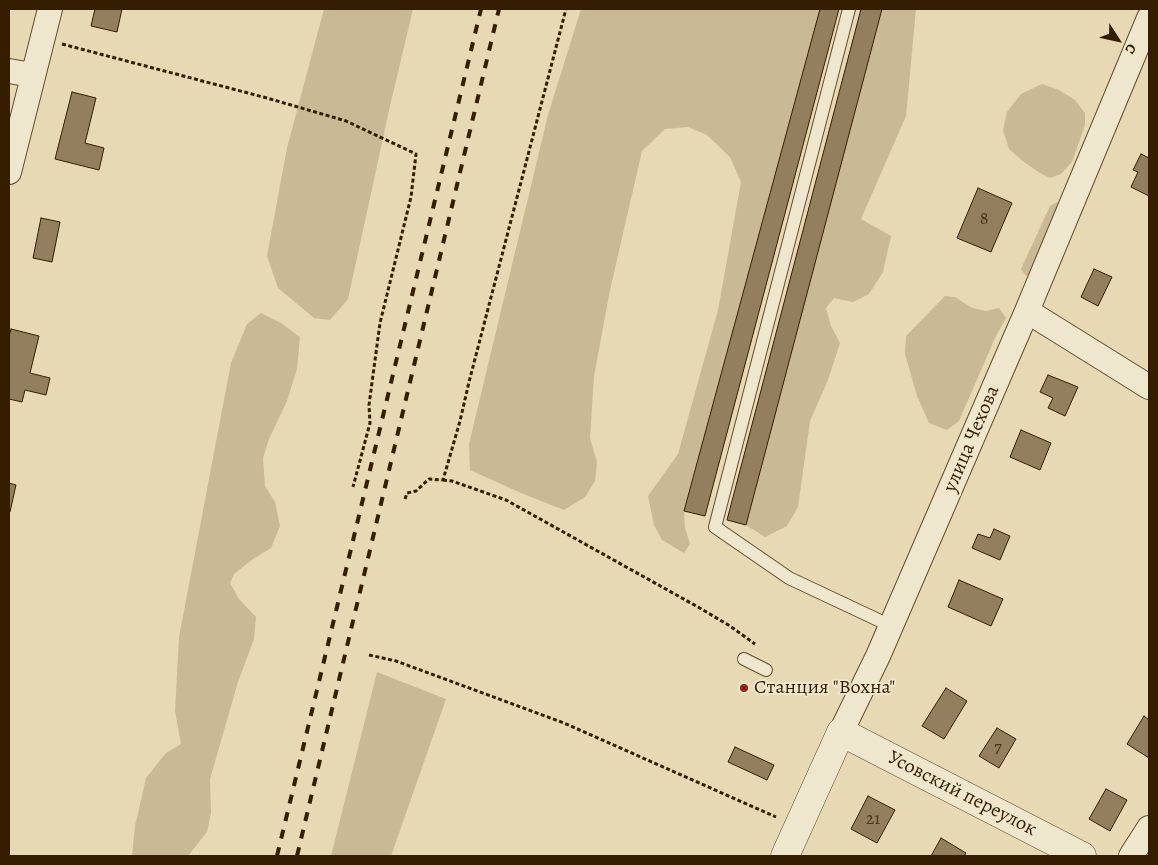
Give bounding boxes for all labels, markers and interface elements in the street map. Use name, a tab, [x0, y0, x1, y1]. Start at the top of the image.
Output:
north arrow	[1093, 15, 1143, 65]
text: С	[1120, 40, 1141, 58]
house number: 8	[980, 209, 988, 231]
street label: улица Чехова	[939, 382, 1005, 496]
place label: Станция "Вохна"	[754, 676, 895, 700]
marker: Станция "Вохна"	[738, 682, 750, 694]
house number: 7	[994, 737, 1002, 759]
street label: Усовский переулок	[883, 746, 1041, 842]
house number: 21	[866, 809, 880, 831]

